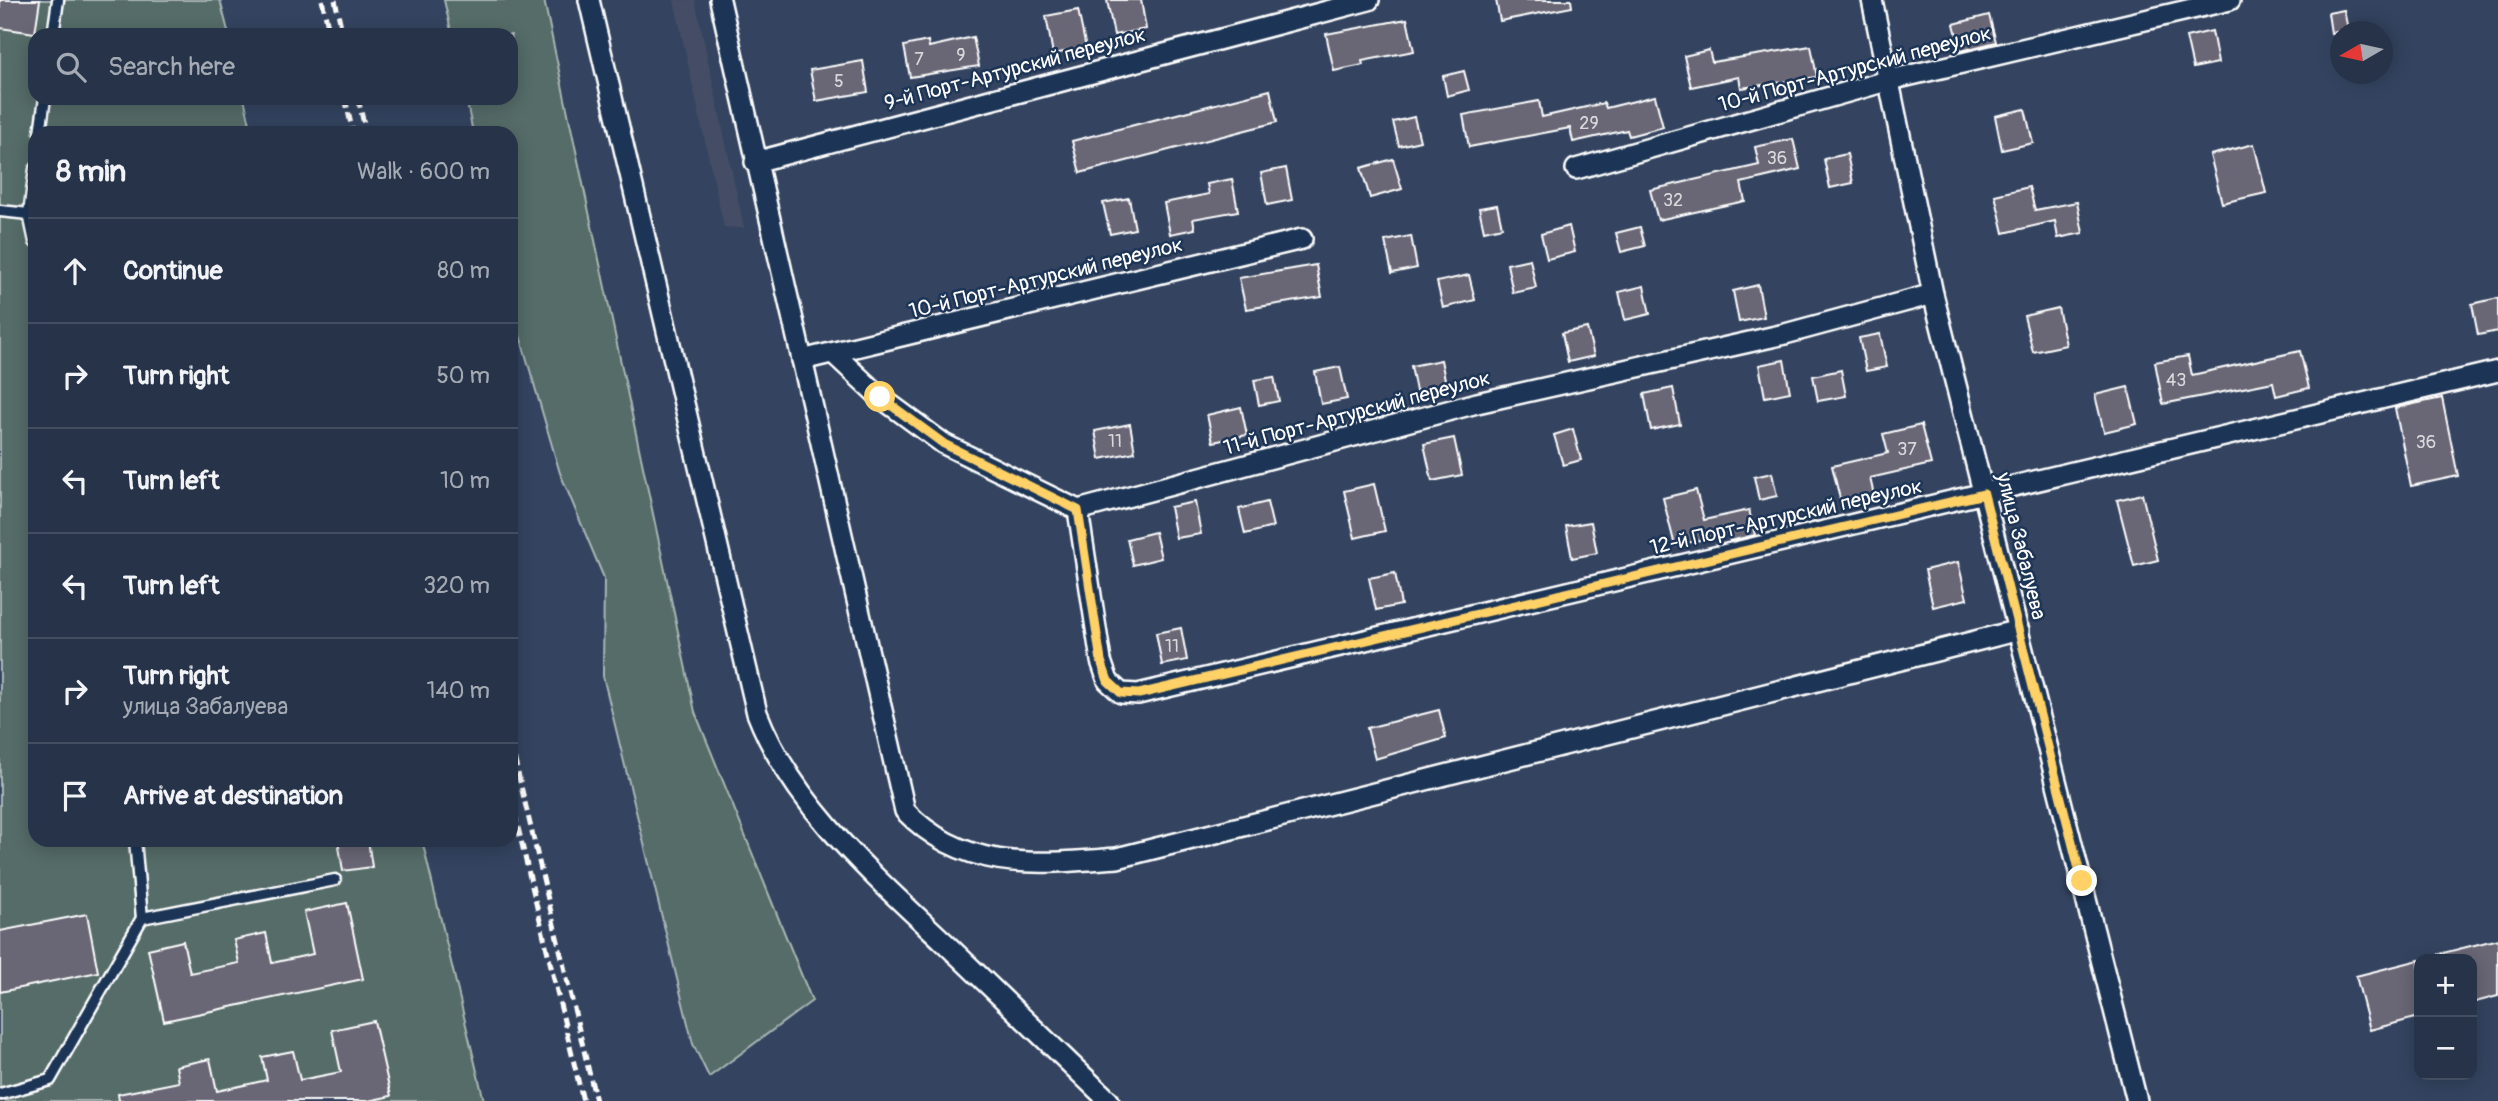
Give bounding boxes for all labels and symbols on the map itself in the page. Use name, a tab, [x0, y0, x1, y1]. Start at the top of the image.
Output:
street label: 10-й Порт-Артурский переулок	[1716, 20, 1994, 118]
street label: 9-й Порт-Артурский переулок	[881, 21, 1149, 117]
north arrow	[2330, 21, 2393, 84]
house number: 9	[956, 44, 966, 67]
house number: 7	[914, 48, 924, 71]
house number: 5	[834, 70, 844, 93]
house number: 29	[1579, 112, 1599, 135]
house number: 36	[1767, 147, 1787, 170]
house number: 32	[1663, 189, 1683, 212]
street label: 10-й Порт-Артурский переулок	[906, 231, 1186, 325]
street label: 11-й Порт-Артурский переулок	[1221, 364, 1494, 462]
house number: 43	[2166, 369, 2186, 392]
route start	[864, 381, 895, 412]
house number: 11	[1108, 430, 1122, 453]
house number: 36	[2416, 431, 2436, 454]
house number: 37	[1897, 438, 1917, 461]
street label: улица Забалуева	[1989, 469, 2052, 622]
street label: 12-й Порт-Артурский переулок	[1647, 472, 1925, 561]
house number: 11	[1165, 635, 1179, 658]
route end	[2066, 865, 2097, 896]

